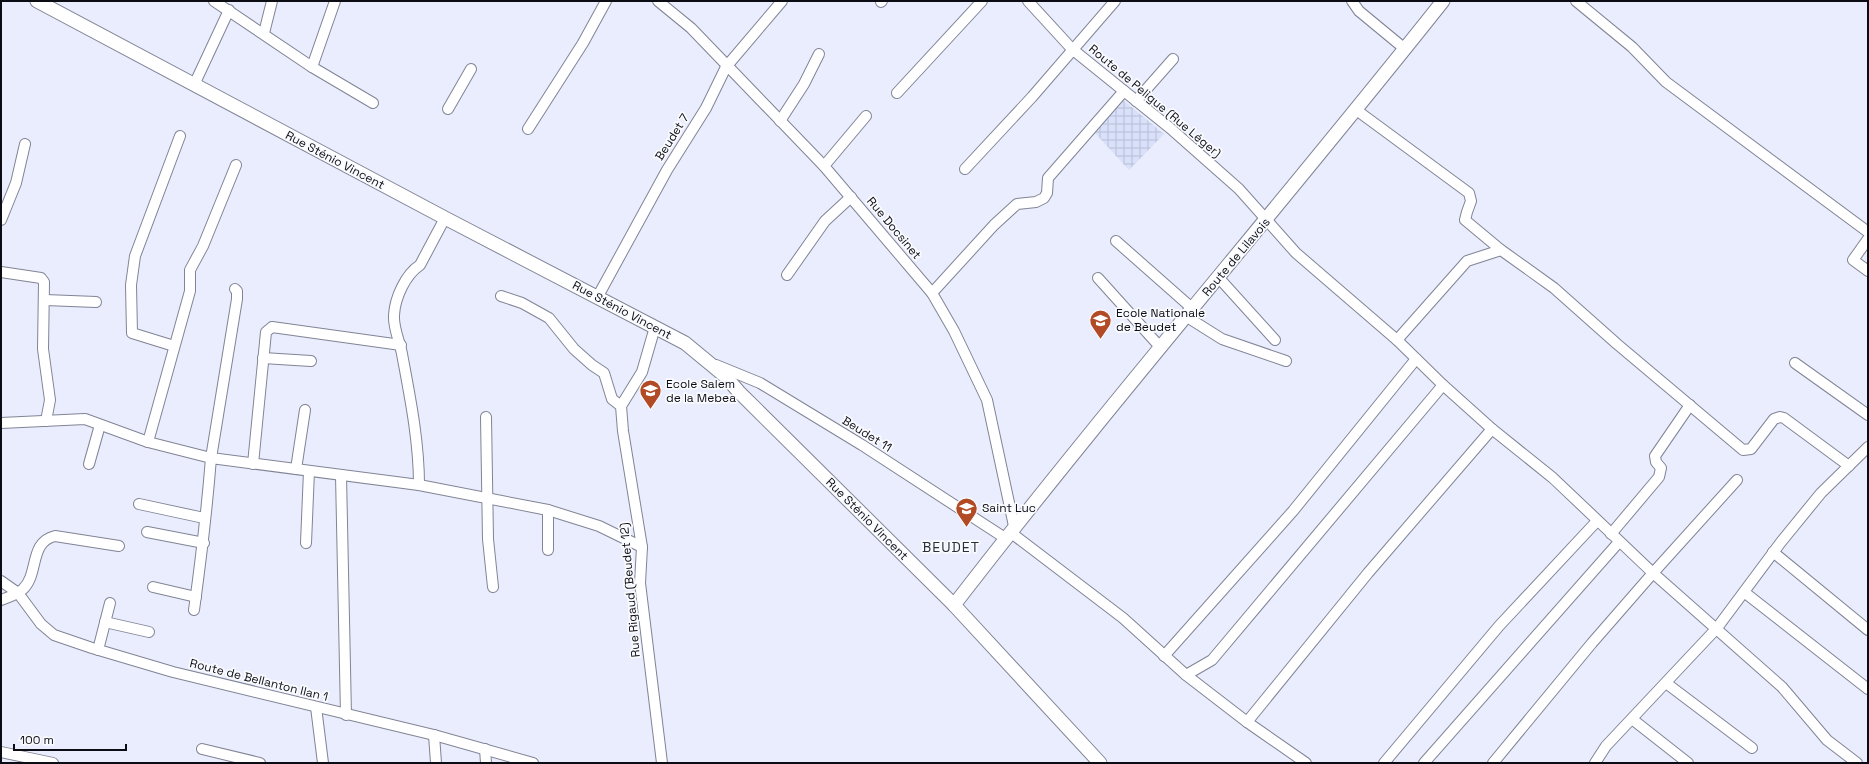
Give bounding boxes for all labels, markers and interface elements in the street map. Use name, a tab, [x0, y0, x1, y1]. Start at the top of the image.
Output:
street label: Route de Peligue (Rue Léger)	[1085, 41, 1225, 161]
street label: Beudet 7	[651, 110, 693, 163]
street label: Rue Sténio Vincent	[283, 127, 387, 193]
street label: Rue Docsinet	[863, 193, 925, 263]
street label: Route de Lilavois	[1198, 214, 1274, 300]
street label: Rue Sténio Vincent	[570, 277, 674, 343]
place label: Ecole Nationale de Beudet	[1116, 305, 1205, 335]
school or university icon: Ecole Nationale de Beudet	[1087, 307, 1113, 340]
place label: Ecole Salem de la Mebea	[666, 376, 736, 406]
school or university icon: Ecole Salem de la Mebea	[637, 378, 663, 411]
street label: Beudet 11	[839, 412, 895, 456]
street label: Rue Sténio Vincent	[822, 474, 912, 564]
school or university icon: Saint Luc	[953, 495, 979, 528]
place label: Saint Luc	[982, 500, 1036, 516]
street label: Rue Rigaud (Beudet 12)	[616, 522, 644, 658]
district label: BEUDET	[922, 538, 980, 556]
street label: Route de Bellanton Ilan 1	[188, 655, 330, 705]
scale bar	[14, 726, 126, 752]
text: 100 m	[20, 732, 54, 748]

